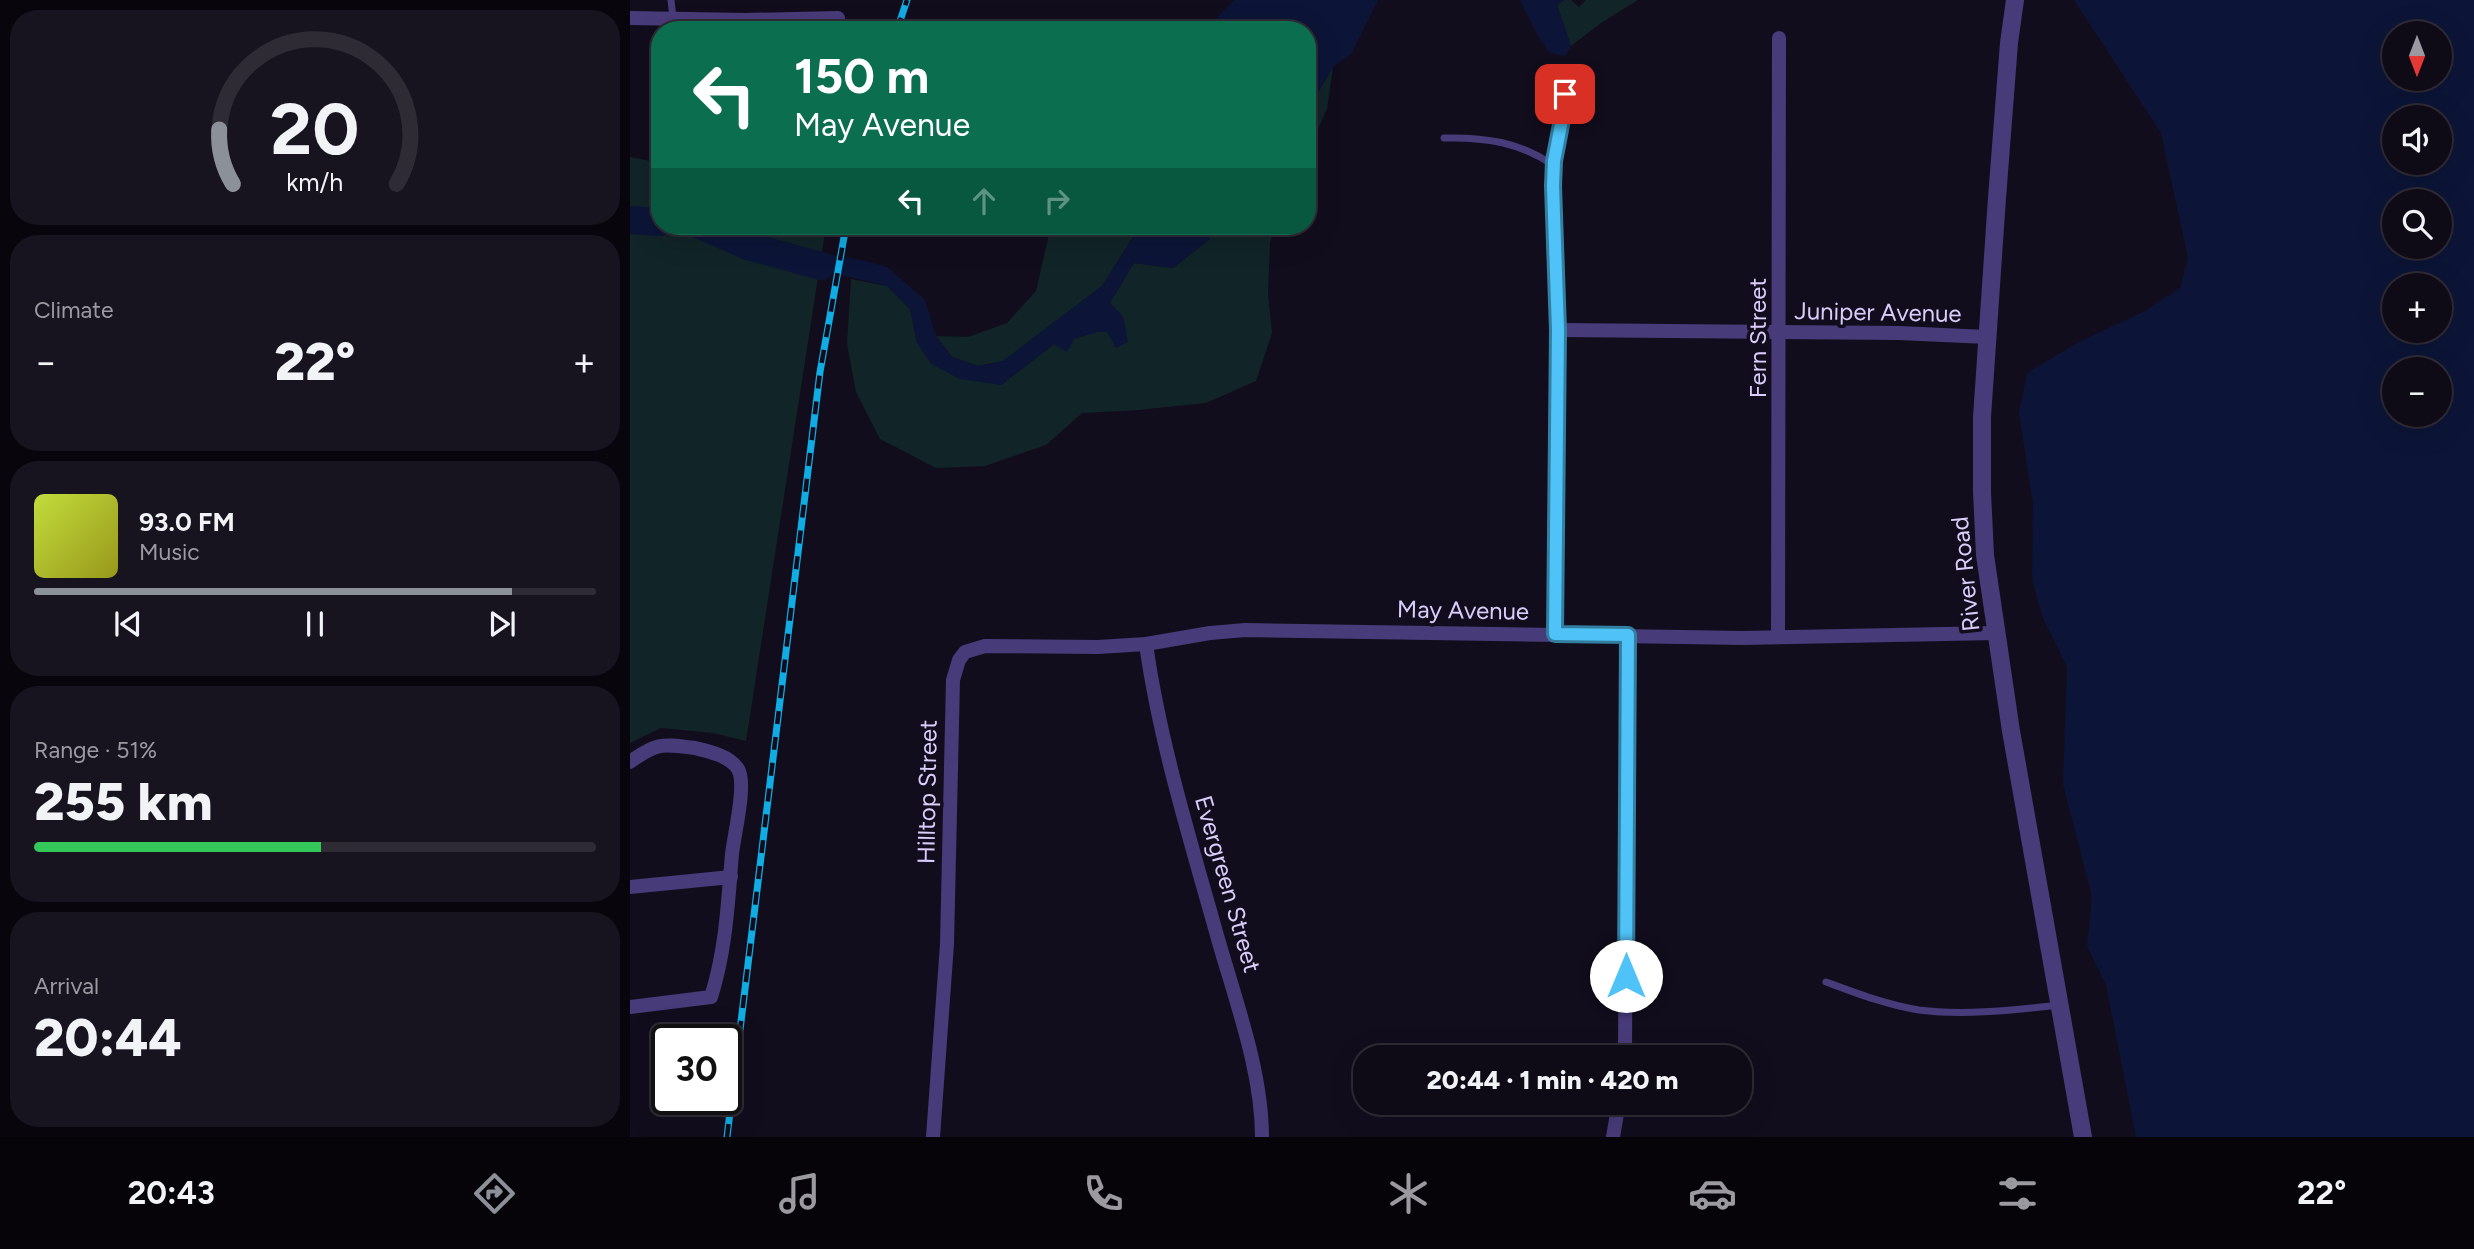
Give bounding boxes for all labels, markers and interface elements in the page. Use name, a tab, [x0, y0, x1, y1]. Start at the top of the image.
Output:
north arrow	[2382, 21, 2452, 91]
map controls	[2382, 21, 2452, 427]
text: 150 m	[794, 46, 929, 105]
icon: left	[679, 49, 770, 140]
pin	[1535, 64, 1595, 124]
icon: arrive	[1546, 75, 1584, 113]
text: 20	[270, 85, 360, 172]
button: sound	[2382, 105, 2452, 175]
text: May Avenue	[794, 106, 970, 144]
text: km/h	[286, 167, 344, 197]
icon: left	[892, 182, 930, 220]
icon: ahead	[965, 182, 1003, 220]
icon: right	[1038, 182, 1076, 220]
button: search	[2382, 189, 2452, 259]
button: +	[2382, 273, 2452, 343]
street label: Fern Street	[1743, 278, 1772, 398]
text: Climate	[34, 296, 113, 324]
street label: Juniper Avenue	[1794, 296, 1962, 328]
text: 22°	[274, 331, 356, 393]
text: −	[34, 339, 58, 385]
text: +	[572, 339, 596, 385]
button: −	[2382, 357, 2452, 427]
text: 93.0 FM	[139, 506, 235, 538]
street label: River Road	[1945, 515, 1985, 633]
text: Music	[139, 538, 200, 566]
street label: May Avenue	[1397, 594, 1529, 626]
icon: previous	[109, 605, 147, 643]
icon: pause	[296, 605, 334, 643]
icon: next	[483, 605, 521, 643]
street label: Hilltop Street	[911, 720, 943, 864]
text: Range · 51%	[34, 736, 157, 764]
text: 255 km	[34, 771, 213, 833]
street label: Evergreen Street	[1189, 792, 1267, 976]
position arrow	[1589, 939, 1663, 1013]
text: Arrival	[34, 972, 99, 1000]
text: 20:44	[34, 1007, 182, 1069]
speed limit sign: 30	[651, 1024, 742, 1115]
text: 20:44 · 1 min · 420 m	[1427, 1064, 1678, 1096]
icon: directions	[470, 1169, 519, 1218]
icon: music	[775, 1169, 824, 1218]
icon: phone	[1079, 1169, 1128, 1218]
icon: climate	[1384, 1169, 1433, 1218]
icon: car	[1688, 1169, 1737, 1218]
icon: filters	[1993, 1169, 2042, 1218]
text: 20:43	[128, 1174, 215, 1212]
text: 22°	[2297, 1174, 2346, 1212]

